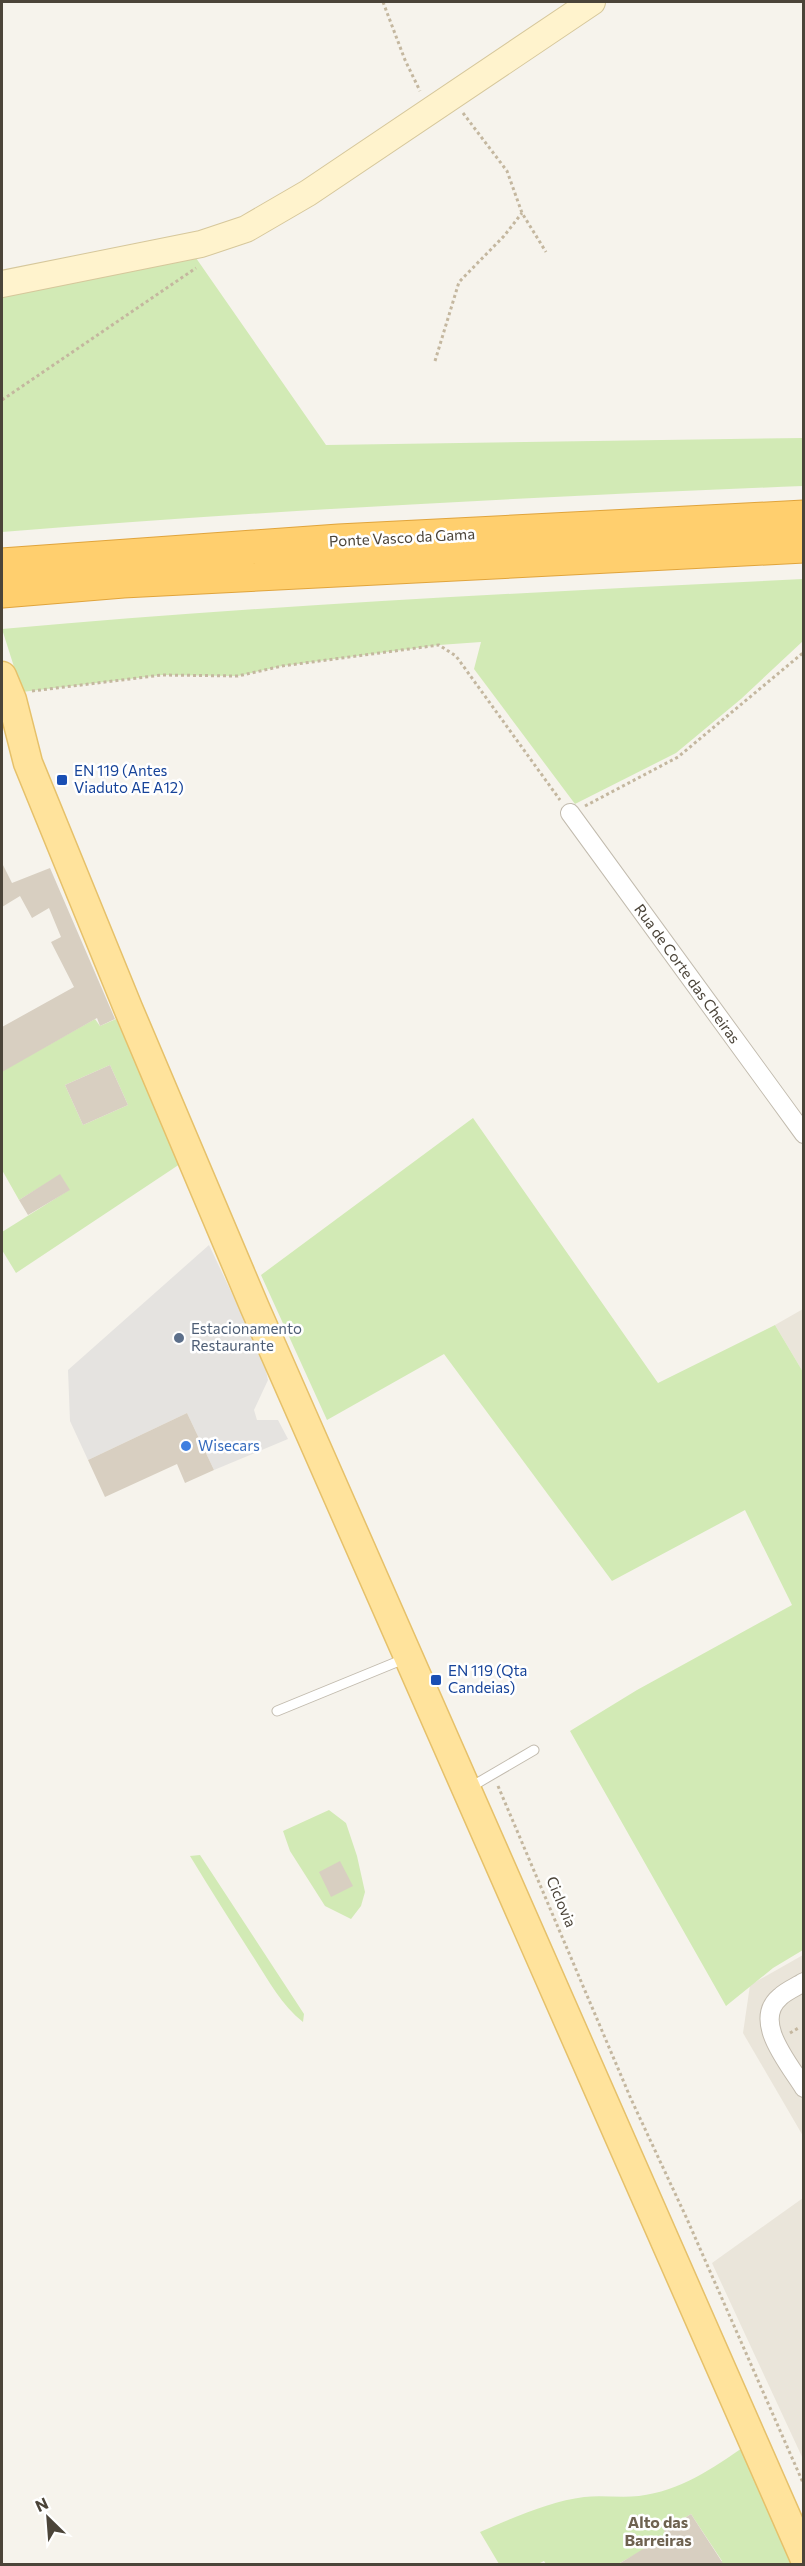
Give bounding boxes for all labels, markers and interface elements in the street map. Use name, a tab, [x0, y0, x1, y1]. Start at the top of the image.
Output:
street label: Ponte Vasco da Gama	[329, 524, 475, 550]
place label: EN 119 (Antes Viaduto AE A12)	[74, 761, 184, 796]
marker: EN 119 (Antes Viaduto AE A12)	[55, 773, 69, 787]
street label: Rua de Corte das Cheiras	[631, 900, 745, 1047]
place label: Estacionamento Restaurante	[191, 1319, 302, 1354]
marker: Estacionamento Restaurante	[172, 1331, 186, 1345]
place label: Wisecars	[198, 1436, 260, 1454]
marker: Wisecars	[179, 1439, 193, 1453]
place label: EN 119 (Qta Candeias)	[448, 1661, 527, 1696]
marker: EN 119 (Qta Candeias)	[429, 1673, 443, 1687]
street label: Ciclovia	[543, 1873, 581, 1930]
north arrow	[18, 2488, 78, 2548]
text: N	[32, 2493, 51, 2515]
district label: Alto das Barreiras	[624, 2512, 692, 2549]

